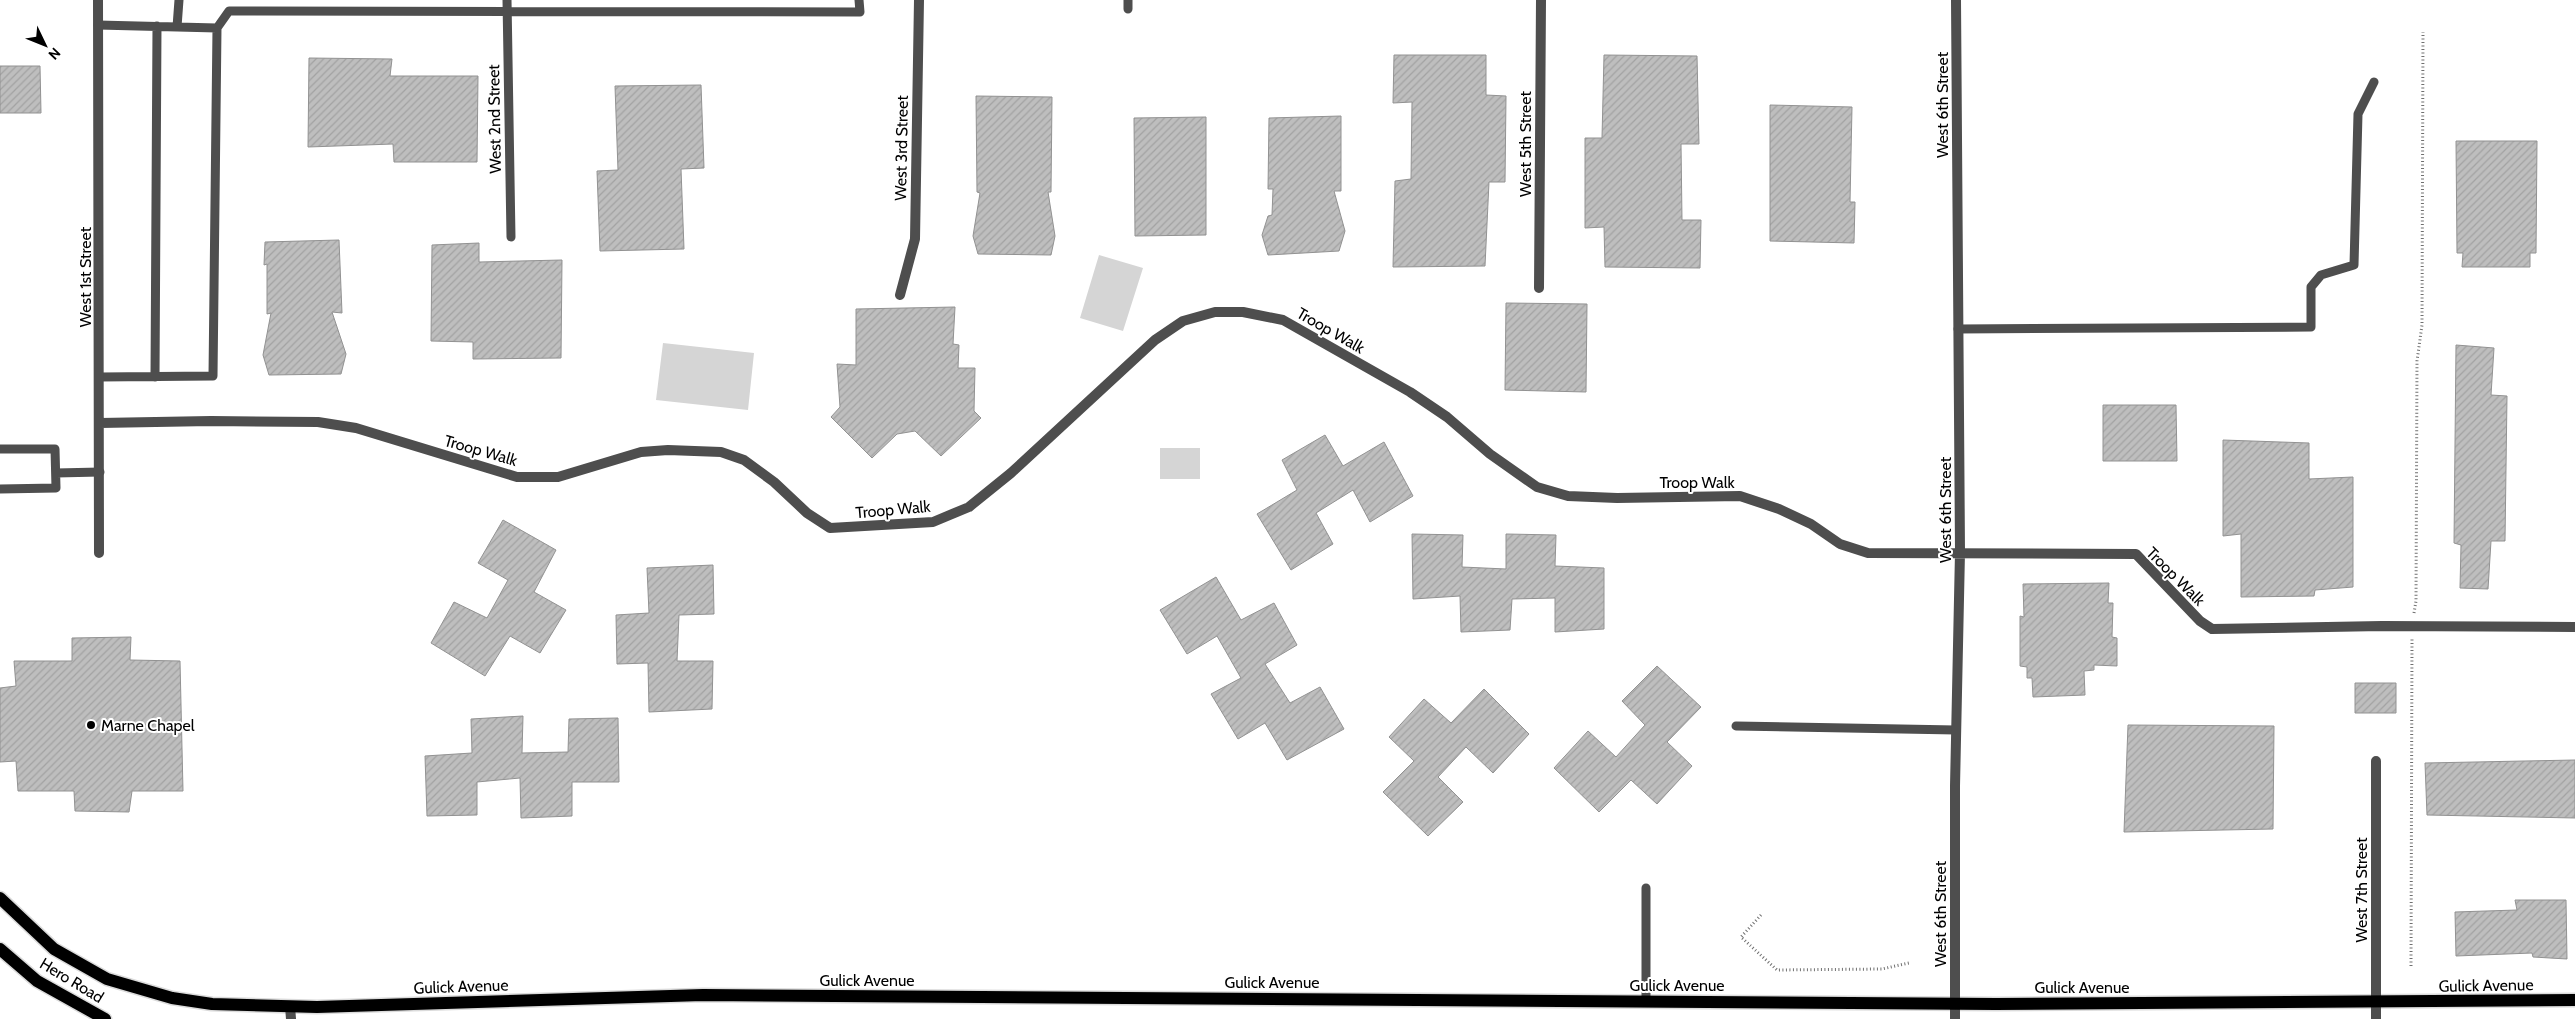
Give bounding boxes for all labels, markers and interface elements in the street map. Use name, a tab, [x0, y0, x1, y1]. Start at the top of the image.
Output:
north arrow	[20, 20, 70, 70]
text: N	[45, 44, 64, 64]
street label: West 6th Street	[1933, 51, 1952, 158]
street label: West 2nd Street	[484, 64, 505, 174]
street label: West 5th Street	[1516, 91, 1535, 197]
street label: West 3rd Street	[891, 95, 912, 201]
street label: West 1st Street	[76, 226, 95, 327]
street label: Troop Walk	[1293, 303, 1369, 358]
street label: Troop Walk	[442, 431, 520, 470]
street label: West 6th Street	[1936, 456, 1955, 563]
street label: Troop Walk	[1659, 473, 1735, 492]
street label: Troop Walk	[855, 497, 932, 522]
street label: Troop Walk	[2142, 543, 2210, 610]
place label: Marne Chapel	[101, 716, 195, 735]
marker: Marne Chapel	[85, 719, 97, 731]
street label: West 7th Street	[2352, 837, 2371, 943]
street label: West 6th Street	[1931, 860, 1950, 967]
street label: Hero Road	[36, 954, 107, 1007]
street label: Gulick Avenue	[820, 971, 914, 990]
street label: Gulick Avenue	[1225, 973, 1319, 992]
street label: Gulick Avenue	[413, 975, 509, 998]
street label: Gulick Avenue	[2438, 975, 2534, 996]
street label: Gulick Avenue	[1630, 976, 1724, 995]
street label: Gulick Avenue	[2035, 978, 2129, 997]

